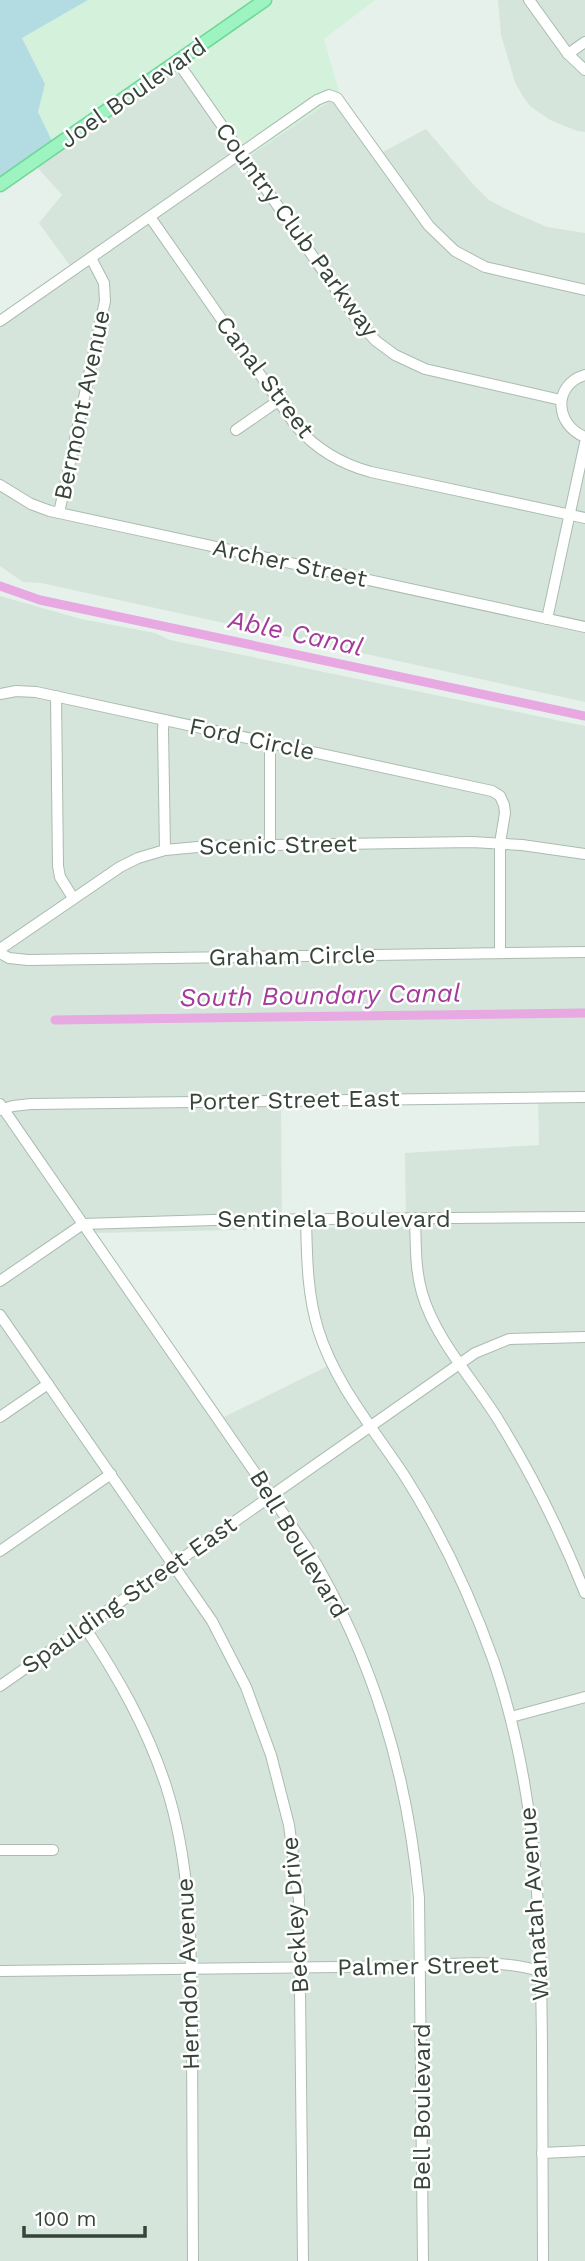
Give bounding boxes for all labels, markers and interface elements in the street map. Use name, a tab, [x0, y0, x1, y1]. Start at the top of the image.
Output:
street label: Joel Boulevard	[54, 32, 212, 154]
street label: Country Club Parkway	[210, 117, 385, 343]
street label: Bermont Avenue	[48, 307, 116, 503]
street label: Canal Street	[210, 311, 320, 443]
street label: Archer Street	[210, 533, 370, 593]
water label: Able Canal	[225, 604, 366, 662]
street label: Ford Circle	[187, 712, 317, 766]
street label: Scenic Street	[199, 830, 357, 860]
street label: Graham Circle	[208, 941, 376, 971]
water label: South Boundary Canal	[179, 978, 461, 1012]
street label: Porter Street East	[188, 1084, 400, 1116]
street label: Sentinela Boulevard	[217, 1205, 451, 1233]
street label: Bell Boulevard	[244, 1465, 354, 1623]
street label: Spaulding Street East	[16, 1510, 242, 1680]
street label: Wanatah Avenue	[513, 1806, 555, 2002]
street label: Beckley Drive	[276, 1836, 314, 1994]
street label: Herndon Avenue	[171, 1877, 205, 2071]
street label: Palmer Street	[337, 1951, 499, 1981]
street label: Bell Boulevard	[408, 2023, 436, 2191]
scale bar	[24, 2194, 145, 2238]
text: 100 m	[35, 2206, 97, 2231]

